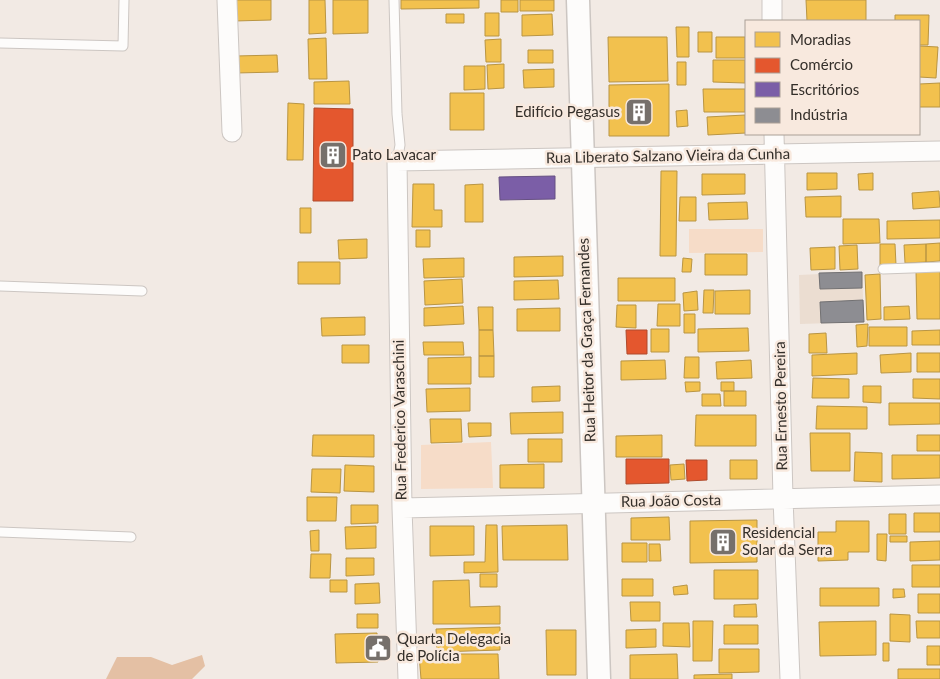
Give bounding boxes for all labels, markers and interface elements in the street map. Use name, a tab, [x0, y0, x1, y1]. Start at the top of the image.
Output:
legend	[745, 20, 920, 135]
text: Moradias	[790, 30, 851, 48]
text: Comércio	[790, 55, 853, 73]
text: Escritórios	[790, 80, 859, 98]
building icon: Edifício Pegasus	[624, 97, 654, 127]
place label: Edifício Pegasus	[515, 102, 620, 120]
text: Indústria	[790, 105, 848, 123]
building icon: Pato Lavacar	[318, 140, 348, 170]
street label: Rua Liberato Salzano Vieira da Cunha	[546, 144, 790, 166]
place label: Pato Lavacar	[352, 145, 436, 163]
street label: Rua Heitor da Graça Fernandes	[573, 238, 599, 442]
street label: Rua Frederico Varaschini	[389, 339, 409, 501]
street label: Rua Ernesto Pereira	[770, 341, 790, 471]
street label: Rua João Costa	[621, 490, 721, 510]
place label: Residencial Solar da Serra	[742, 523, 833, 558]
building icon: Residencial Solar da Serra	[708, 527, 738, 557]
place label: Quarta Delegacia de Polícia	[397, 629, 511, 664]
public building icon: Quarta Delegacia de Polícia	[363, 633, 393, 663]

